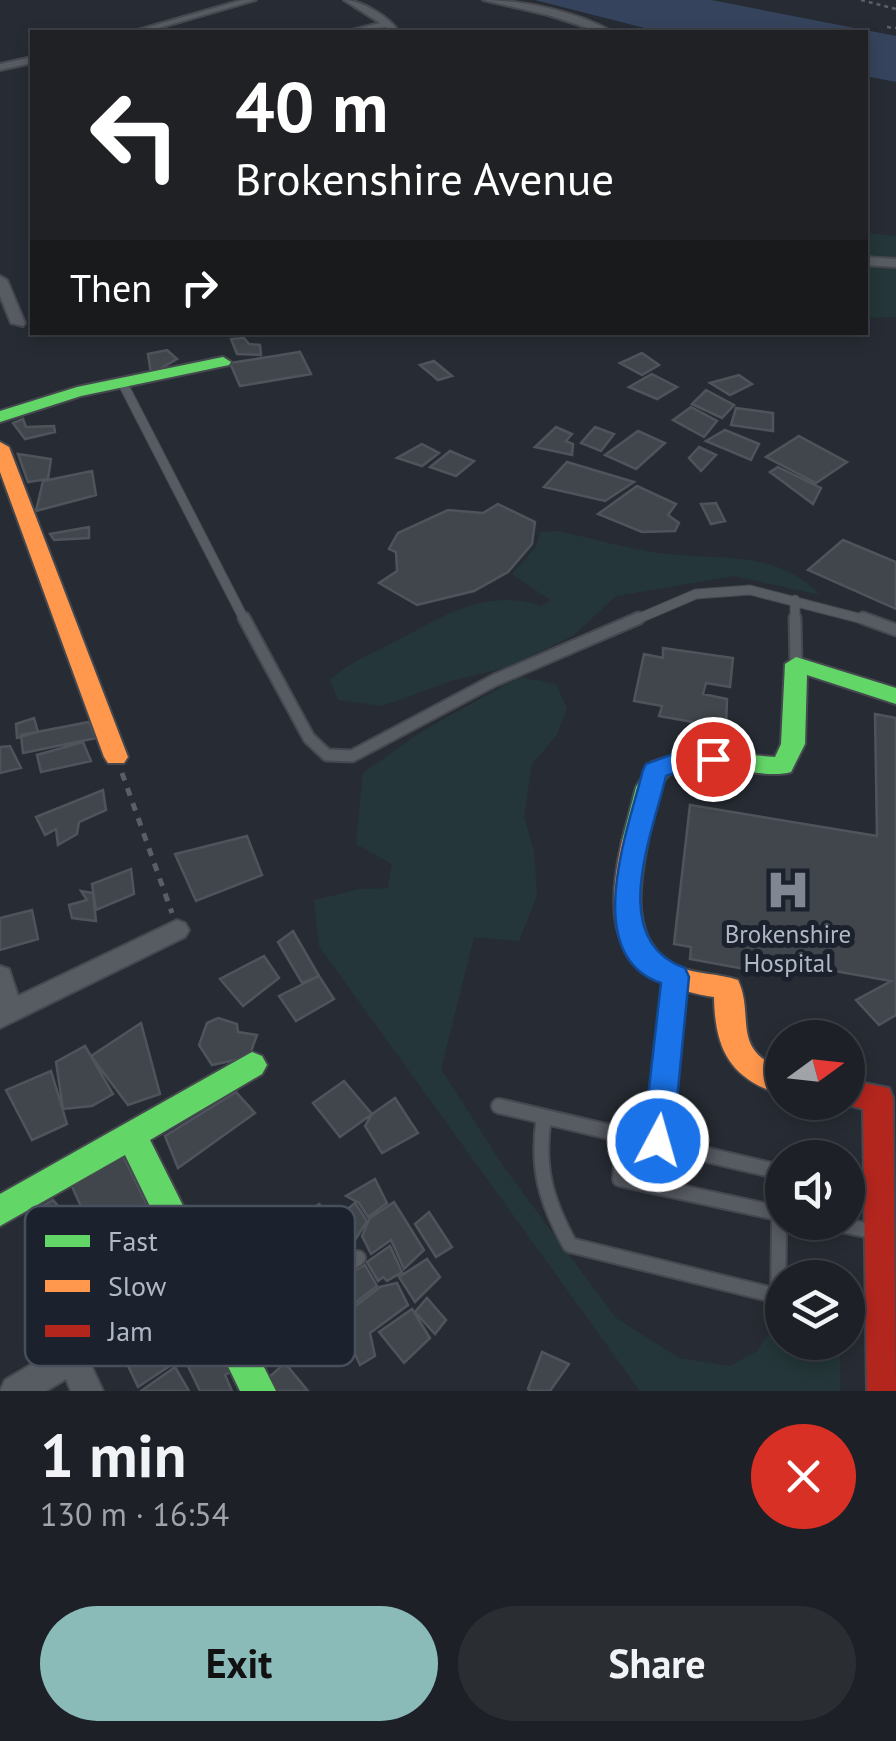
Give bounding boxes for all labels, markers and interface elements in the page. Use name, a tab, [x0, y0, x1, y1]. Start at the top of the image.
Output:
text: 40 m	[235, 61, 388, 151]
icon: left	[70, 70, 200, 200]
text: Brokenshire Avenue	[235, 149, 614, 207]
icon: right	[172, 260, 227, 315]
text: Then	[70, 263, 152, 312]
pin	[671, 717, 756, 802]
icon: arrive	[686, 732, 741, 787]
hospital icon: Brokenshire Hospital	[764, 866, 812, 914]
place label: Brokenshire Hospital	[725, 918, 851, 979]
north arrow	[765, 1020, 865, 1120]
map controls	[765, 1020, 865, 1360]
position arrow	[606, 1089, 710, 1193]
button: sound	[765, 1140, 865, 1240]
legend	[25, 1206, 355, 1366]
text: Fast	[108, 1222, 158, 1259]
button: layers	[765, 1260, 865, 1360]
text: Slow	[108, 1267, 167, 1304]
text: Jam	[107, 1312, 153, 1349]
text: 1 min	[40, 1416, 186, 1494]
button: close	[751, 1424, 856, 1529]
text: 130 m · 16:54	[40, 1493, 229, 1535]
button: Exit	[40, 1606, 438, 1721]
button: Share	[458, 1606, 856, 1721]

